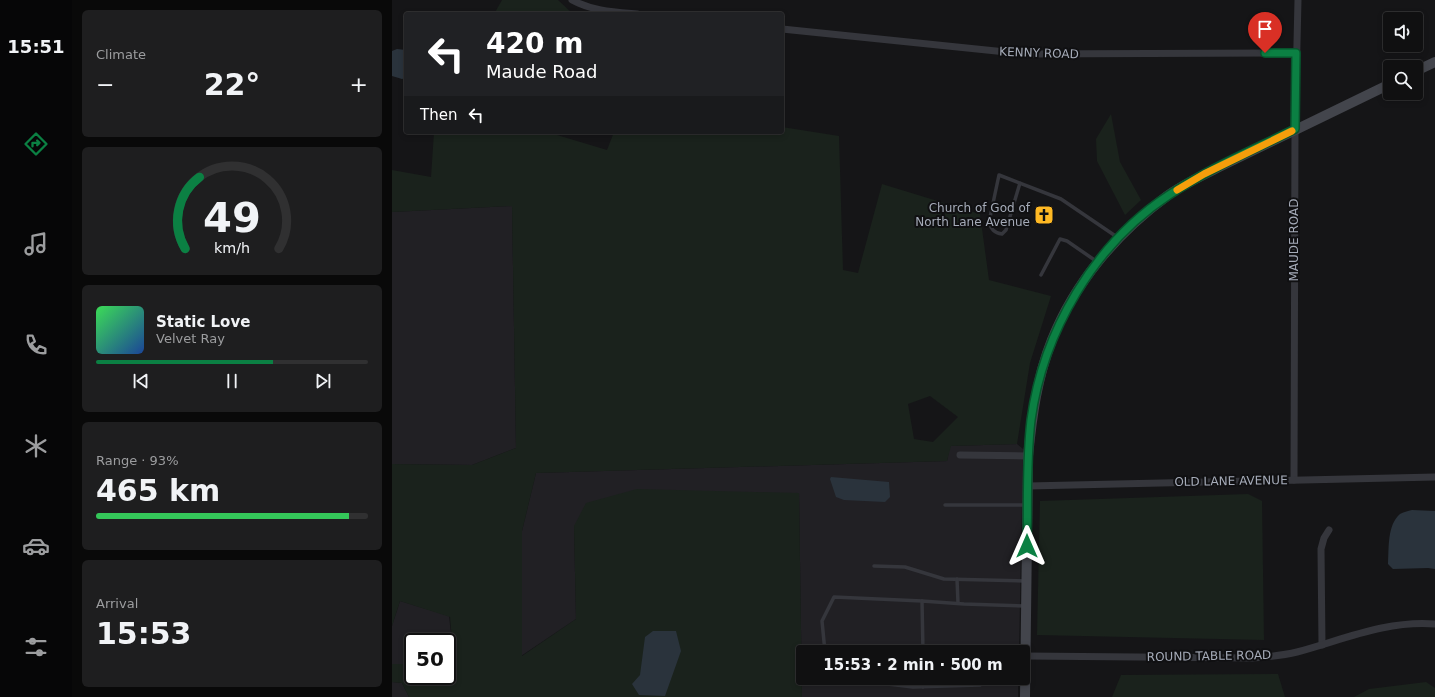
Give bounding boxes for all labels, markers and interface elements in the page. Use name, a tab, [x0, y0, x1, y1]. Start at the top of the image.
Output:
pin	[1248, 12, 1282, 53]
map controls	[1383, 12, 1423, 100]
button: sound	[1383, 12, 1423, 52]
icon: arrive	[1254, 18, 1276, 40]
text: 420 m	[486, 27, 583, 60]
icon: left	[420, 28, 472, 80]
text: 15:51	[7, 36, 65, 57]
street label: KENNY ROAD	[999, 45, 1079, 61]
text: Climate	[96, 47, 146, 62]
button: search	[1383, 60, 1423, 100]
text: Maude Road	[486, 61, 597, 82]
text: 22°	[204, 67, 260, 102]
text: −	[96, 72, 114, 97]
text: +	[350, 72, 368, 97]
icon: left	[465, 104, 487, 126]
text: Then	[420, 106, 457, 124]
icon: directions	[22, 130, 50, 158]
text: 49	[203, 193, 261, 242]
street label: MAUDE ROAD	[1287, 198, 1301, 282]
place label: Church of God of North Lane Avenue	[915, 201, 1031, 229]
church icon: Church of God of North Lane Avenue	[1033, 204, 1055, 226]
icon: music	[22, 230, 50, 258]
text: km/h	[214, 240, 250, 256]
text: Static Love	[156, 313, 250, 331]
icon: phone	[22, 331, 50, 359]
text: Velvet Ray	[156, 331, 225, 346]
icon: previous	[130, 370, 152, 392]
icon: pause	[221, 370, 243, 392]
icon: next	[312, 370, 334, 392]
icon: climate	[22, 432, 50, 460]
text: Range · 93%	[96, 453, 179, 468]
text: 465 km	[96, 473, 220, 508]
street label: OLD LANE AVENUE	[1174, 473, 1288, 489]
position arrow	[1006, 525, 1048, 567]
icon: car	[22, 532, 50, 560]
text: Arrival	[96, 596, 138, 611]
text: 15:53	[96, 616, 192, 651]
icon: filters	[22, 633, 50, 661]
speed limit sign: 50	[404, 633, 456, 685]
street label: ROUND TABLE ROAD	[1147, 648, 1271, 664]
text: 15:53 · 2 min · 500 m	[823, 656, 1003, 674]

